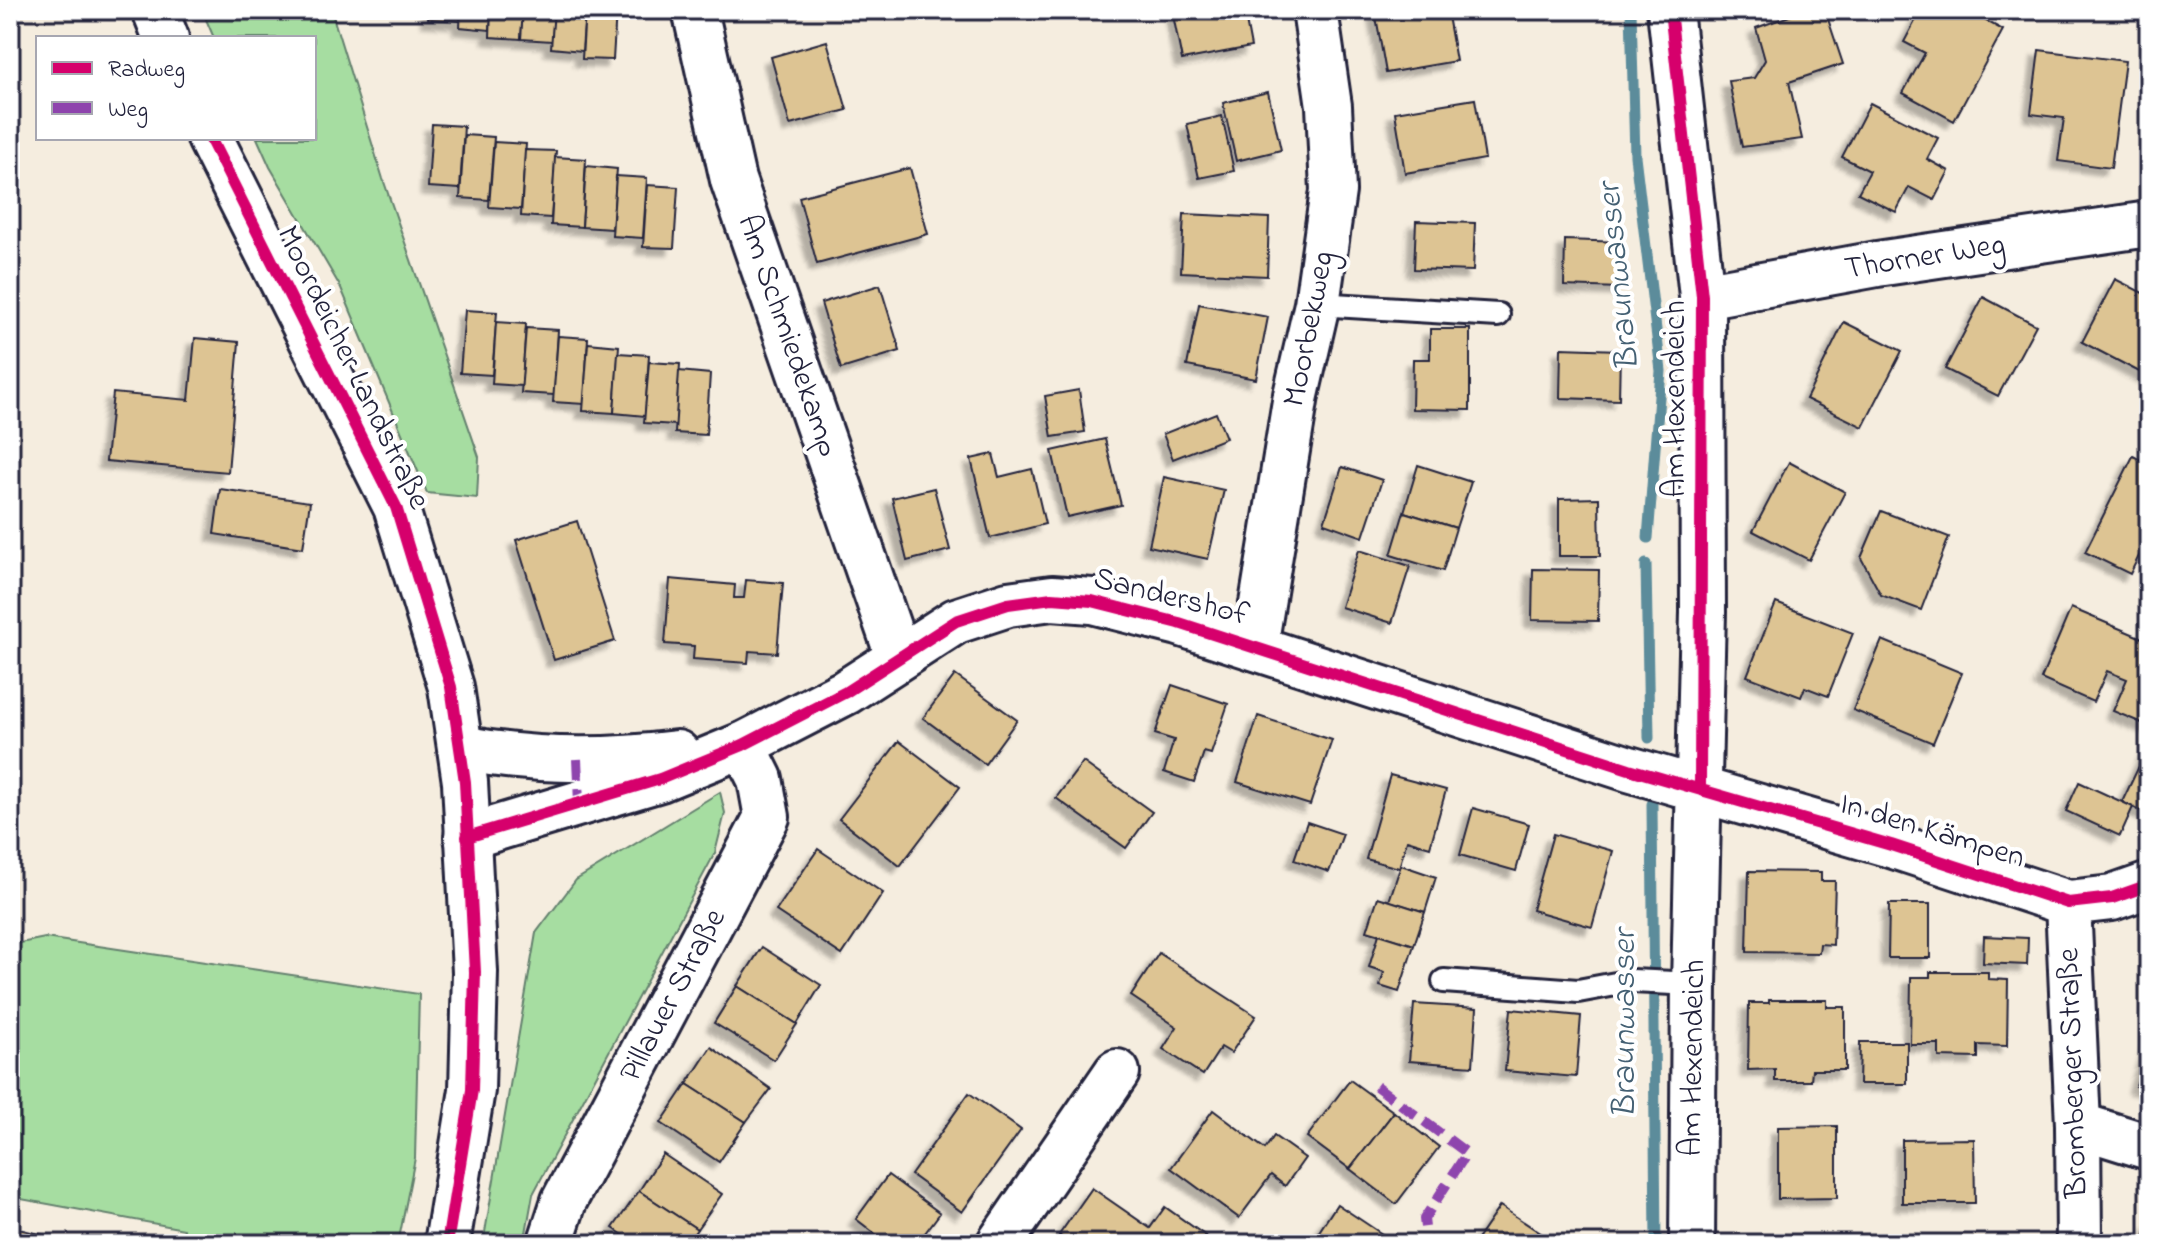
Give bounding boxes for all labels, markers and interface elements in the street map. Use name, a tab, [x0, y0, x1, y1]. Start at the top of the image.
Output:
legend	[36, 36, 316, 140]
text: Radweg	[108, 53, 185, 88]
text: Weg	[108, 93, 148, 128]
water label: Braunwasser	[1585, 176, 1655, 374]
street label: Am Schmiedekamp	[724, 209, 850, 463]
street label: Moordeicher Landstraße	[263, 218, 441, 518]
street label: Thorner Weg	[1841, 222, 2009, 294]
street label: Moorbekweg	[1272, 247, 1348, 411]
street label: Am Hexendeich	[1653, 300, 1700, 498]
street label: Sandershof	[1088, 556, 1254, 640]
street label: In den Kämpen	[1834, 782, 2030, 882]
street label: Pillauer Straße	[609, 900, 740, 1091]
water label: Braunwasser	[1601, 925, 1651, 1118]
street label: Bromberger Straße	[2046, 946, 2102, 1200]
street label: Am Hexendeich	[1669, 959, 1719, 1157]

